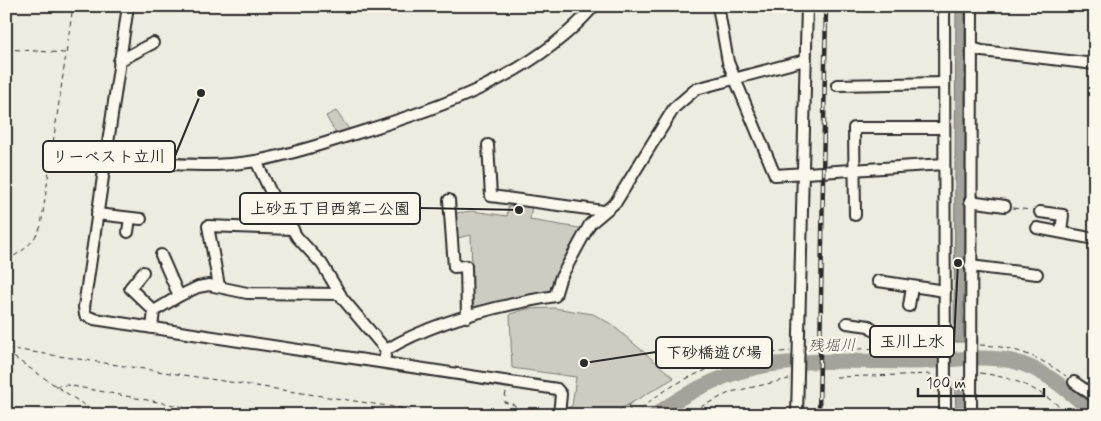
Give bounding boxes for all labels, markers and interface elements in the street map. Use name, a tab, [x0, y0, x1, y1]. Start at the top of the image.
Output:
callout: リーベスト立川	[43, 141, 175, 172]
text: リーベスト立川	[52, 147, 166, 168]
callout: 上砂五丁目西第二公園	[240, 193, 420, 224]
text: 上砂五丁目西第二公園	[250, 199, 410, 220]
callout: 玉川上水	[870, 326, 954, 357]
text: 玉川上水	[880, 332, 945, 353]
water label: 残堀川	[808, 335, 856, 357]
callout: 下砂橋遊び場	[656, 337, 772, 368]
text: 下砂橋遊び場	[666, 343, 762, 364]
scale bar	[918, 366, 1045, 398]
text: 100 m	[926, 374, 966, 394]

